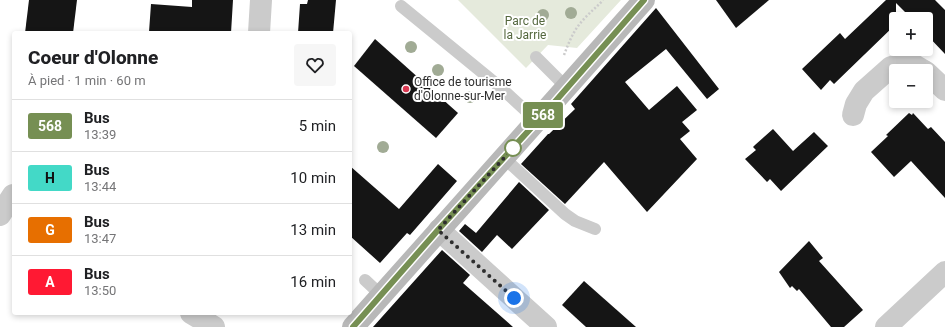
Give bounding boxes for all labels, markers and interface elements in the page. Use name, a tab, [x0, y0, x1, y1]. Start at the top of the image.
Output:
map controls	[889, 12, 933, 108]
button: +	[889, 12, 933, 56]
park label: Parc de la Jarrie	[504, 14, 546, 42]
button: heart	[294, 44, 336, 86]
text: Coeur d'Olonne	[28, 46, 158, 69]
button: −	[889, 64, 933, 108]
text: À pied · 1 min · 60 m	[28, 73, 146, 88]
place label: Office de tourisme d'Olonne-sur-Mer	[414, 75, 512, 103]
marker: Office de tourisme d'Olonne-sur-Mer	[401, 84, 411, 94]
line badge: 568	[520, 102, 566, 128]
text: 568	[531, 107, 555, 123]
text: Bus	[84, 109, 110, 127]
text: 5 min	[299, 117, 336, 135]
text: 568	[38, 118, 62, 134]
text: 13:39	[84, 127, 116, 142]
unlabelled marker	[504, 139, 522, 157]
text: Bus	[84, 161, 110, 179]
text: 10 min	[290, 169, 336, 187]
text: H	[45, 170, 55, 186]
text: 13:44	[84, 179, 116, 194]
text: Bus	[84, 213, 110, 231]
text: 13 min	[290, 221, 336, 239]
text: G	[45, 222, 55, 238]
text: 13:47	[84, 231, 116, 246]
text: Bus	[84, 265, 110, 283]
text: 16 min	[290, 273, 336, 291]
text: A	[45, 274, 55, 290]
text: 13:50	[84, 283, 116, 298]
your location	[504, 288, 524, 308]

